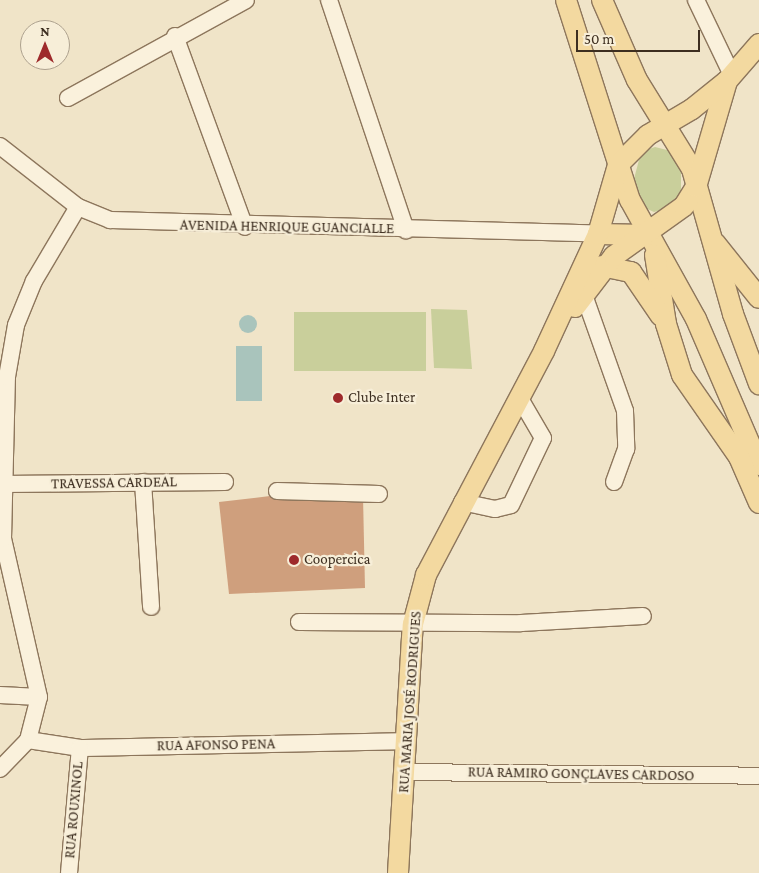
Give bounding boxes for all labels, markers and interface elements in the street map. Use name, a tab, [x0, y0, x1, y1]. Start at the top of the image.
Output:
north arrow	[20, 20, 70, 70]
scale bar	[579, 20, 703, 52]
text: N	[40, 23, 50, 39]
text: 50 m	[584, 31, 614, 47]
street label: AVENIDA HENRIQUE GUANCIALLE	[180, 216, 394, 238]
place label: Clube Inter	[348, 389, 415, 407]
marker: Clube Inter	[332, 392, 344, 404]
street label: TRAVESSA CARDEAL	[51, 473, 177, 493]
place label: Coopercica	[304, 551, 370, 569]
marker: Coopercica	[288, 554, 300, 566]
street label: RUA MARIA JOSÉ RODRIGUES	[395, 611, 425, 793]
street label: RUA AFONSO PENA	[157, 735, 275, 755]
street label: RUA ROUXINOL	[61, 761, 87, 859]
street label: RUA RAMIRO GONÇLAVES CARDOSO	[468, 763, 694, 785]

